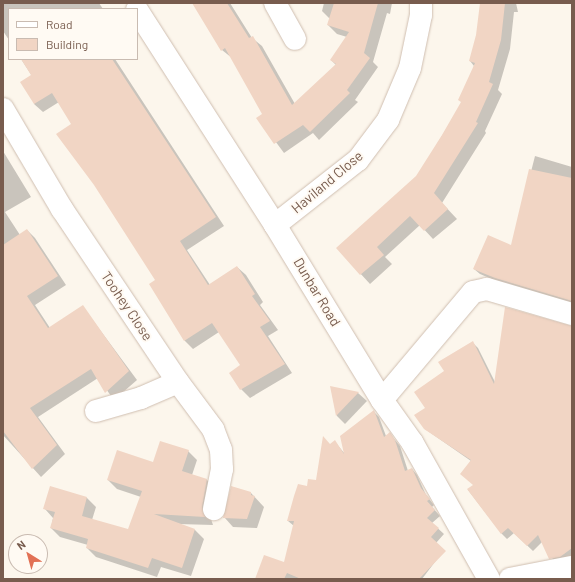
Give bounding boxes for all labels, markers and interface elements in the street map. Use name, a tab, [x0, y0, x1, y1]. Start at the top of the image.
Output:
legend	[8, 8, 138, 60]
text: Road	[46, 17, 73, 31]
text: Building	[46, 37, 88, 51]
street label: Haviland Close	[288, 147, 366, 217]
street label: Dunbar Road	[290, 255, 344, 329]
street label: Toohey Close	[98, 268, 156, 344]
north arrow	[8, 534, 48, 574]
text: N	[14, 537, 28, 552]

